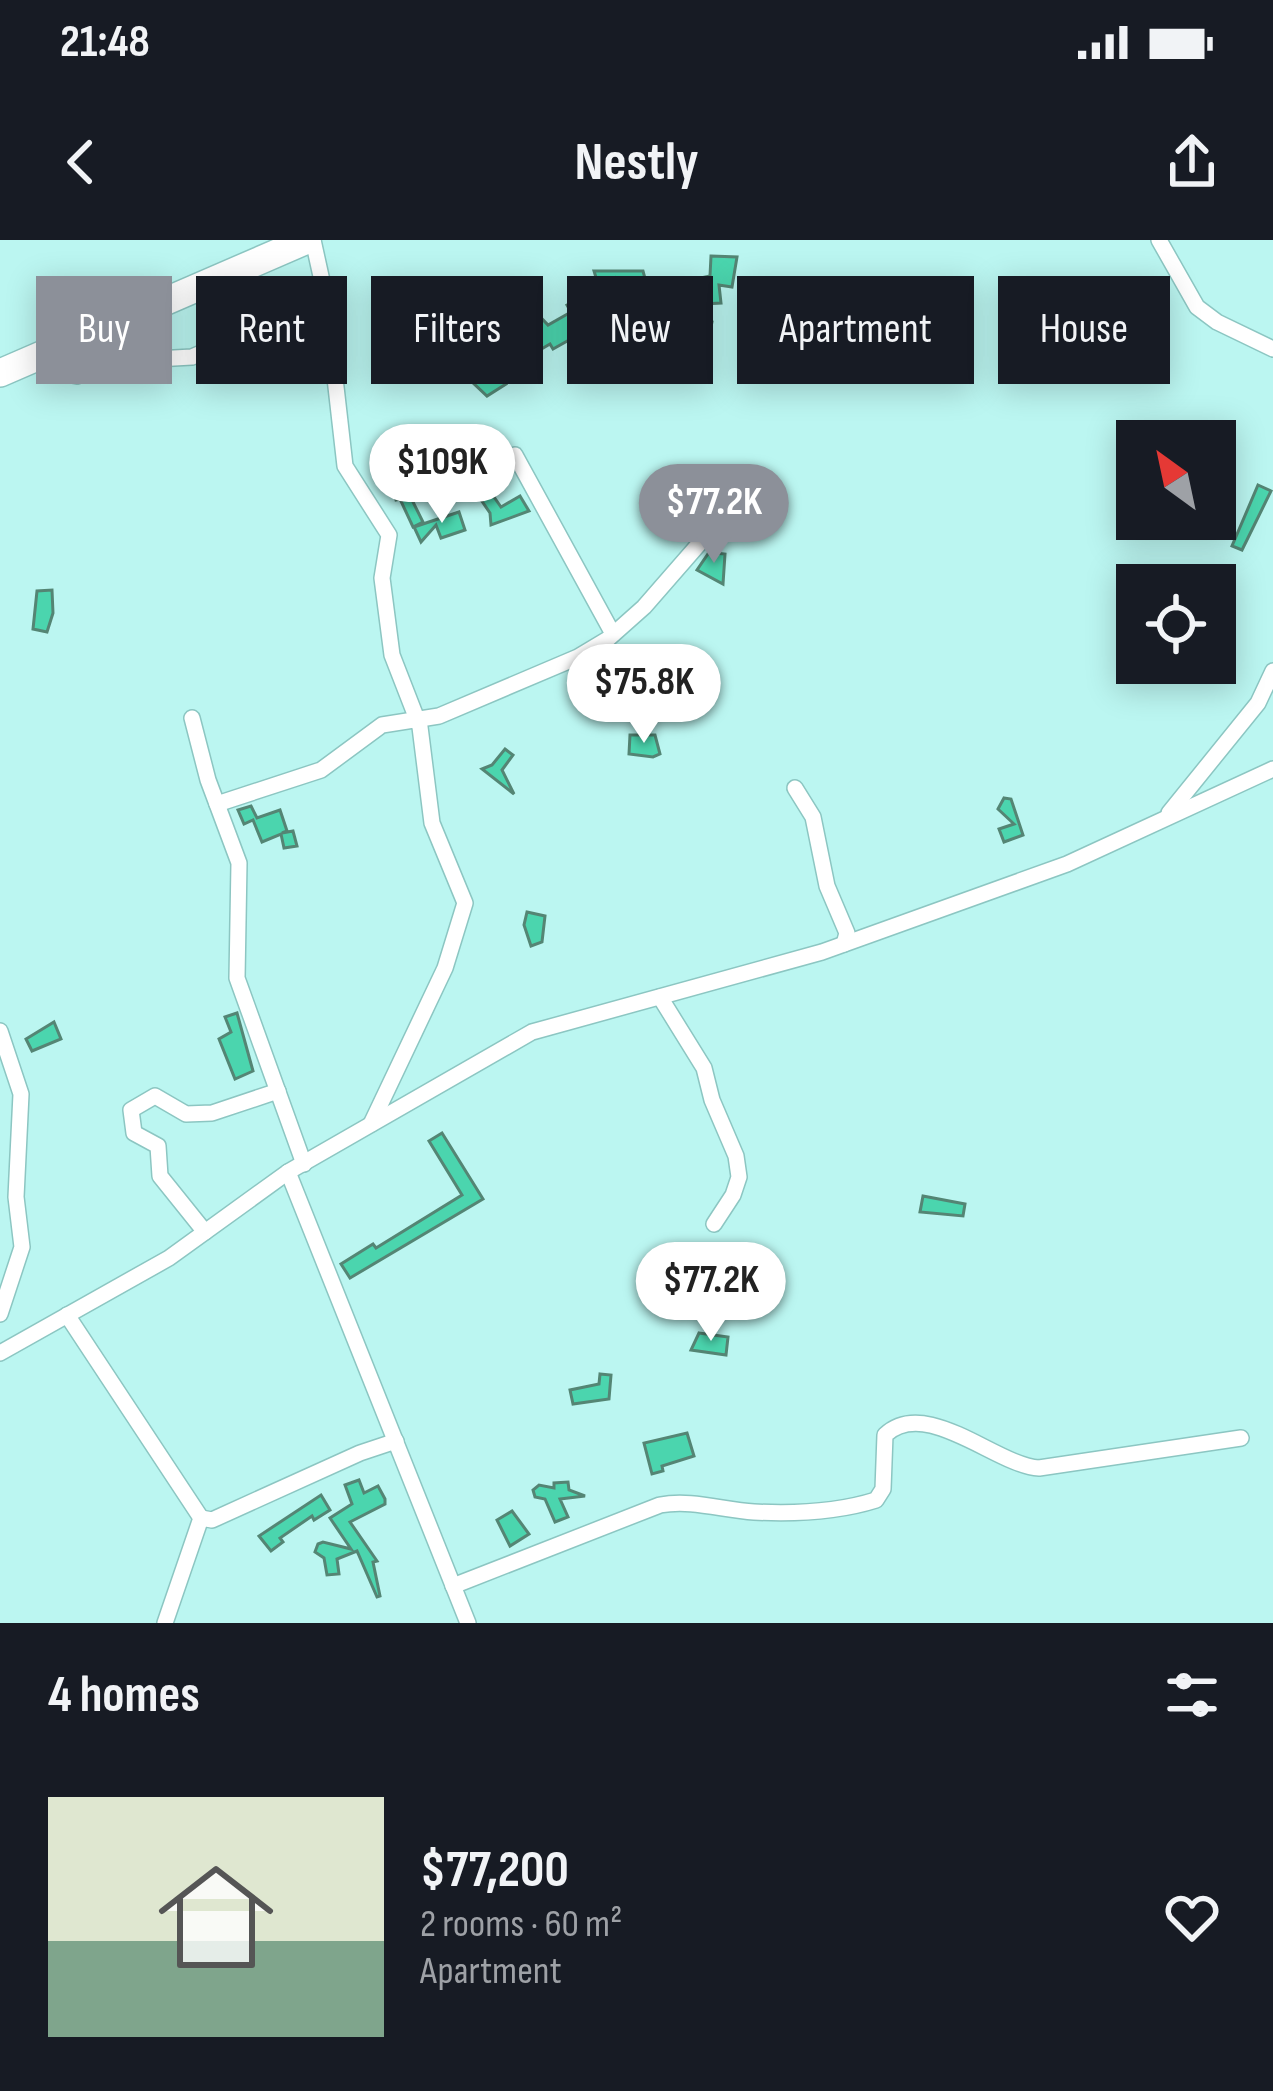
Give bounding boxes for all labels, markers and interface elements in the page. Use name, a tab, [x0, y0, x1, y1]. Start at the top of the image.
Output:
text: 21:48	[60, 15, 150, 70]
icon: back	[48, 129, 114, 195]
icon: share	[1159, 129, 1225, 195]
text: Nestly	[575, 130, 698, 195]
chip: Buy	[36, 276, 172, 384]
chip: Rent	[196, 276, 347, 384]
chip: Filters	[371, 276, 543, 384]
chip: New	[567, 276, 713, 384]
chip: Apartment	[737, 276, 974, 384]
chip: House	[998, 276, 1170, 384]
north arrow	[1116, 420, 1236, 540]
map controls	[1116, 420, 1236, 684]
pin: $109K	[358, 424, 526, 526]
text: $109K	[396, 439, 488, 486]
pin: $77.2K	[616, 464, 812, 566]
text: $77.2K	[666, 479, 762, 526]
button: locate	[1116, 564, 1236, 684]
pin: $75.8K	[546, 644, 742, 746]
text: $75.8K	[594, 659, 694, 706]
pin: $77.2K	[613, 1242, 809, 1344]
text: $77.2K	[663, 1257, 759, 1304]
icon: filters	[1159, 1662, 1225, 1728]
text: 4 homes	[48, 1665, 200, 1726]
text: $77,200	[420, 1840, 569, 1901]
icon: home	[144, 1845, 288, 1989]
icon: heart	[1159, 1884, 1225, 1950]
text: 2 rooms · 60 m²	[420, 1901, 622, 1948]
text: Apartment	[420, 1948, 562, 1995]

